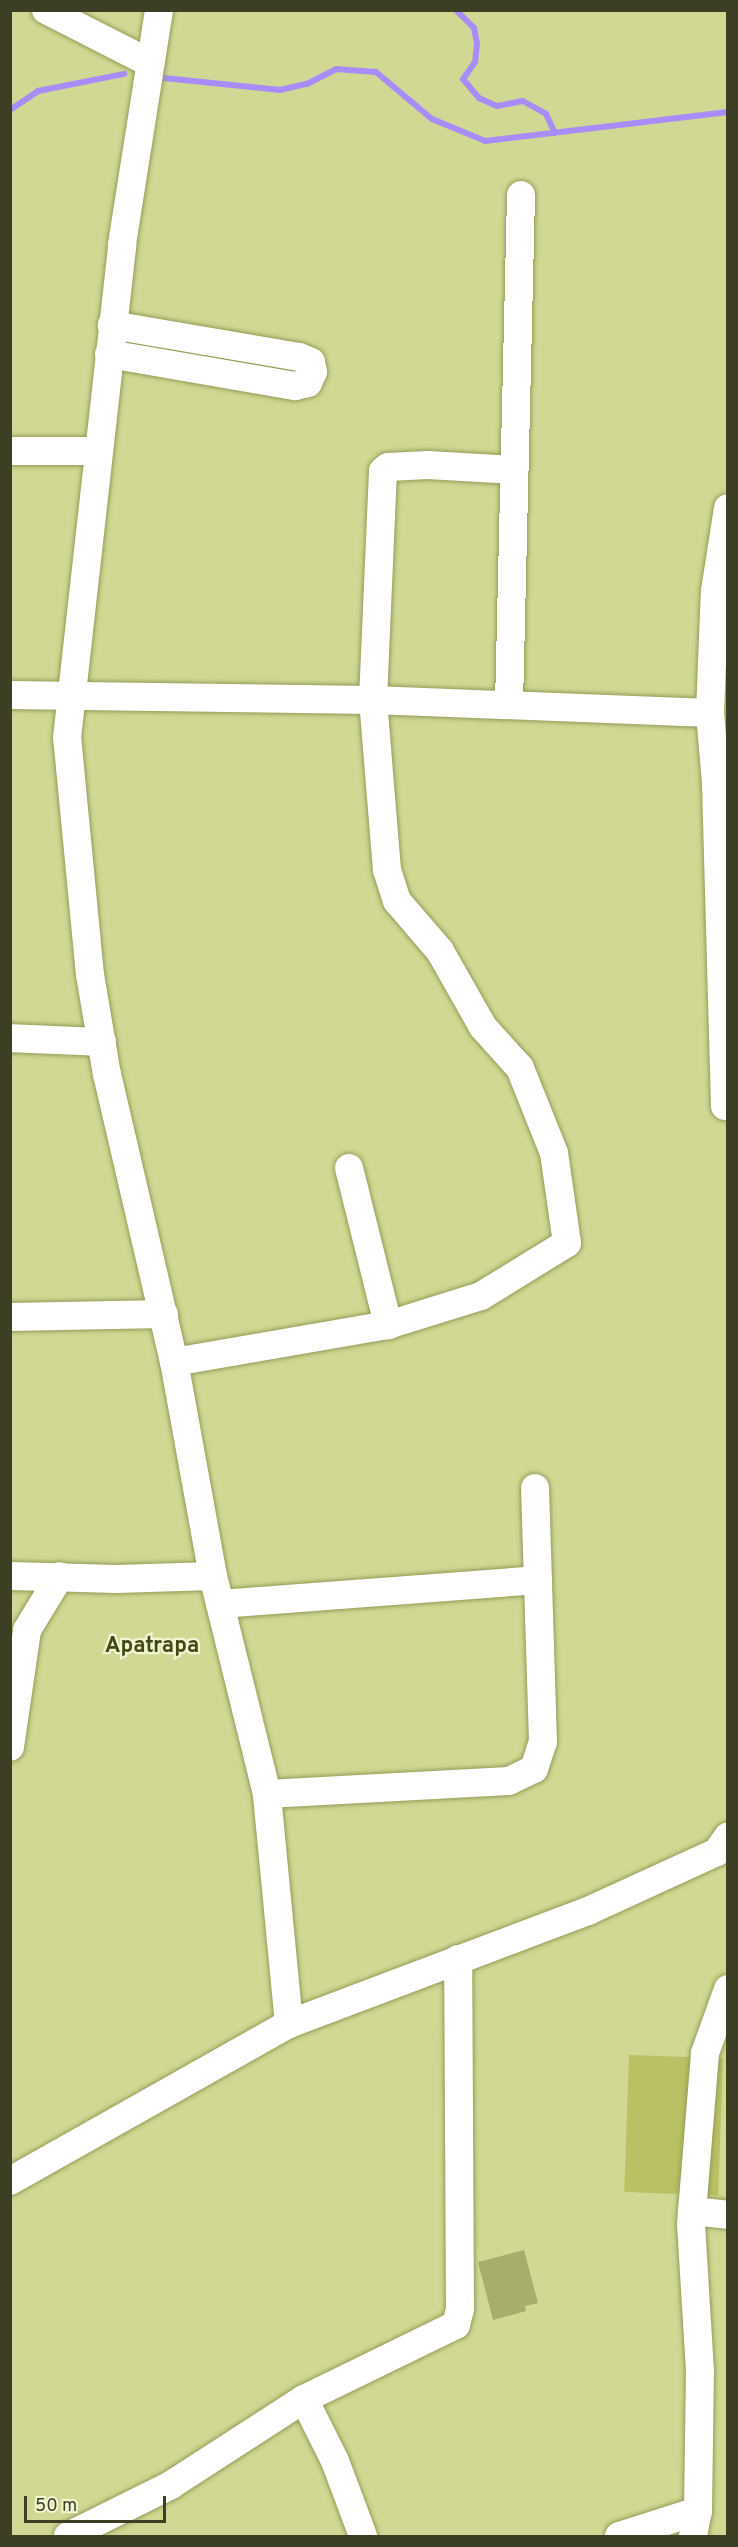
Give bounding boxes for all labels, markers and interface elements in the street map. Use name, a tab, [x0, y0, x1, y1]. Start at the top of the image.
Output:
district label: Apatrapa	[105, 1634, 199, 1660]
scale bar	[27, 2484, 170, 2522]
text: 50 m	[35, 2495, 77, 2518]

